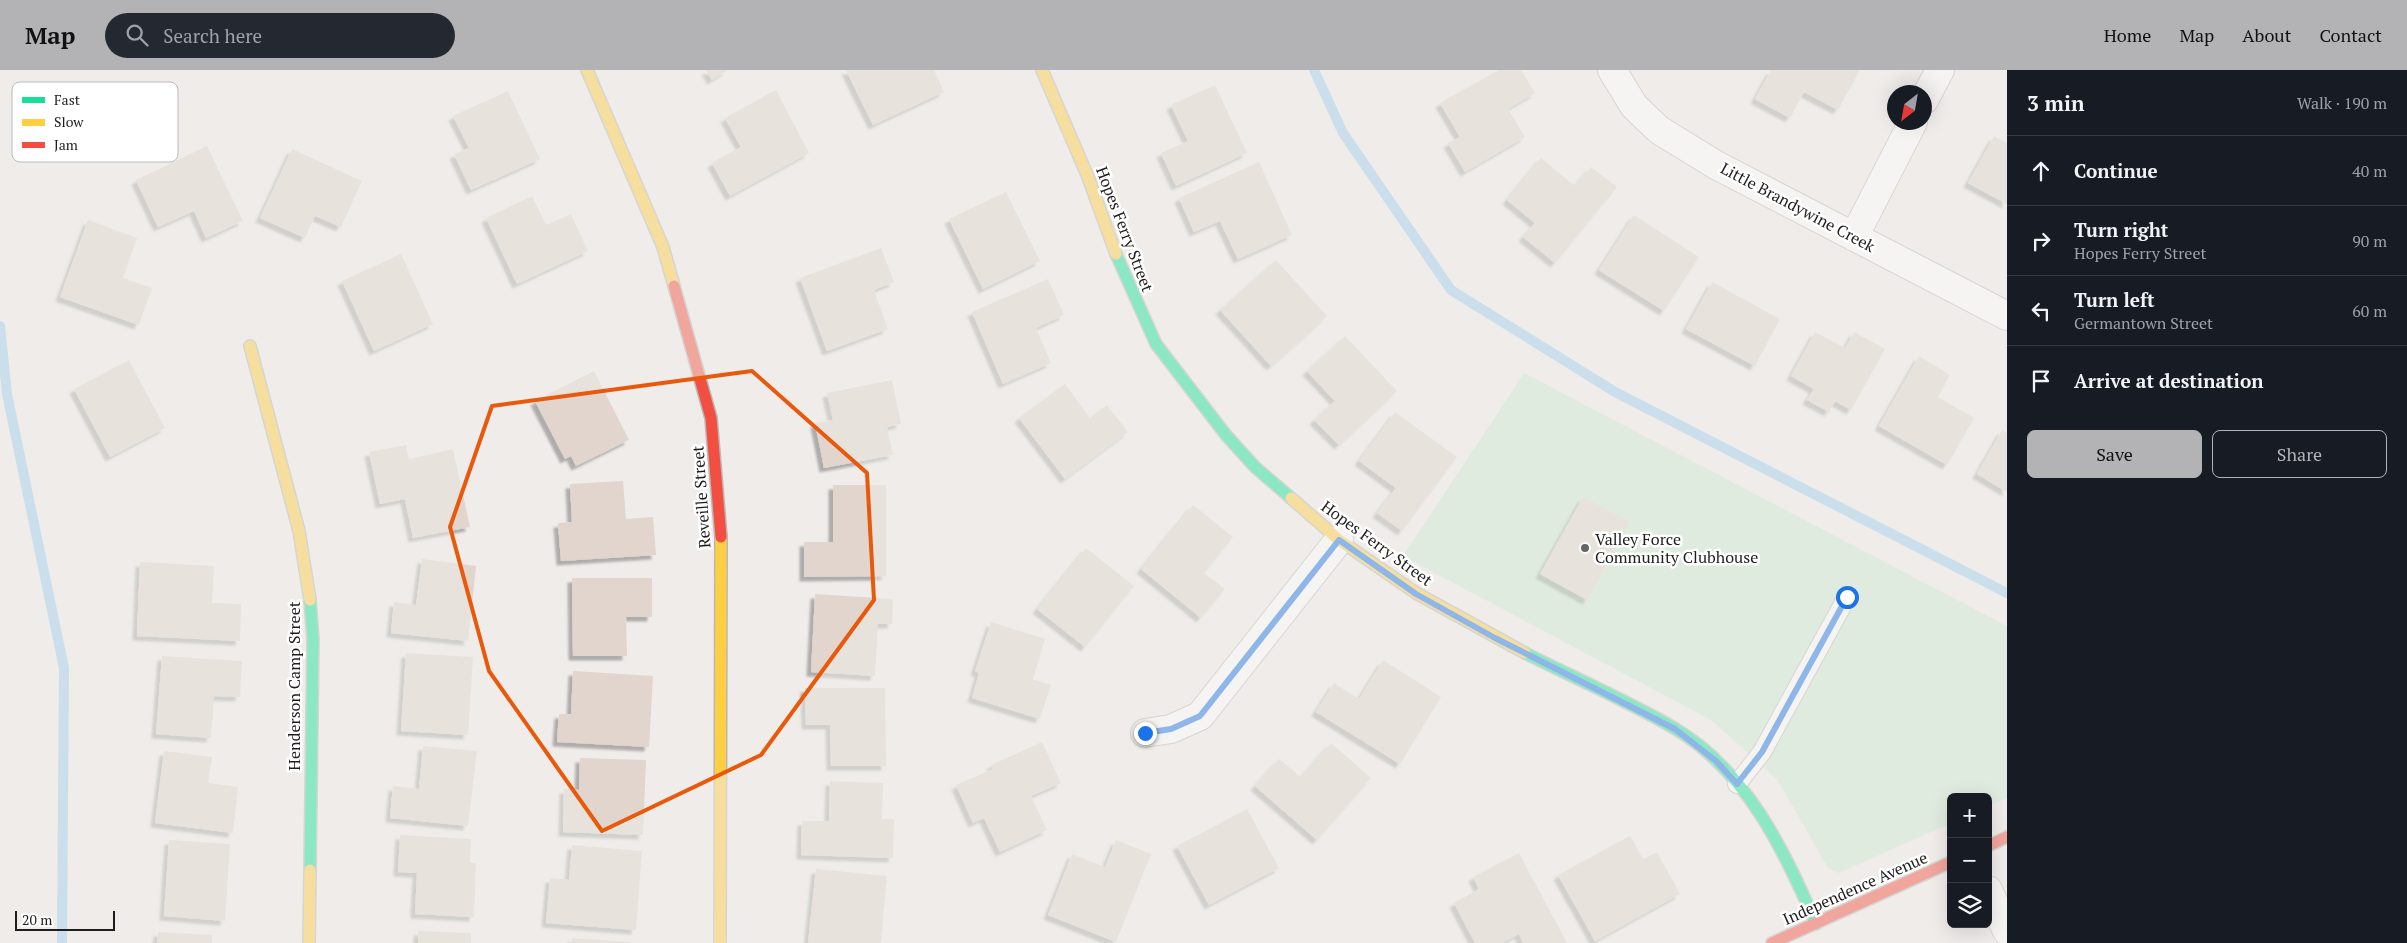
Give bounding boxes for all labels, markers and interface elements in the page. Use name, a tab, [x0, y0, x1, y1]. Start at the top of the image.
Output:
search box	[105, 13, 455, 58]
text: Map	[25, 19, 75, 51]
icon: search	[123, 21, 151, 49]
text: Search here	[163, 23, 262, 48]
text: Home	[2104, 23, 2151, 47]
text: Map	[2179, 23, 2214, 47]
text: About	[2242, 23, 2291, 47]
text: Contact	[2319, 23, 2382, 47]
legend	[12, 82, 178, 162]
north arrow	[1887, 85, 1932, 130]
text: 3 min	[2027, 89, 2084, 117]
text: Fast	[54, 90, 81, 109]
text: Walk · 190 m	[2297, 92, 2387, 114]
text: Slow	[54, 112, 84, 131]
text: Jam	[54, 135, 78, 154]
street label: Little Brandywine Creek	[1717, 157, 1880, 257]
icon: ahead	[2027, 157, 2055, 185]
text: Continue	[2074, 158, 2158, 183]
text: 40 m	[2352, 160, 2387, 182]
street label: Hopes Ferry Street	[1091, 163, 1159, 295]
text: Turn right	[2074, 217, 2168, 242]
icon: right	[2027, 227, 2055, 255]
text: 90 m	[2352, 230, 2387, 252]
text: Hopes Ferry Street	[2074, 242, 2206, 264]
text: Turn left	[2074, 287, 2155, 312]
icon: left	[2027, 297, 2055, 325]
text: 60 m	[2352, 300, 2387, 322]
text: Germantown Street	[2074, 312, 2213, 334]
icon: arrive	[2027, 367, 2055, 395]
text: Arrive at destination	[2074, 368, 2263, 393]
button: Save	[2027, 430, 2202, 478]
button: Share	[2212, 430, 2387, 478]
street label: Reveille Street	[686, 445, 716, 549]
street label: Hopes Ferry Street	[1317, 495, 1437, 591]
place label: Valley Force Community Clubhouse	[1595, 528, 1758, 568]
marker: Valley Force Community Clubhouse	[1579, 542, 1591, 554]
route start	[1836, 586, 1859, 609]
street label: Henderson Camp Street	[283, 601, 305, 771]
route end	[1134, 722, 1157, 745]
map controls	[1947, 793, 1992, 928]
button: +	[1947, 793, 1992, 838]
button: −	[1947, 838, 1992, 883]
street label: Independence Avenue	[1779, 846, 1931, 930]
button: layers	[1947, 883, 1992, 928]
scale bar	[15, 908, 115, 931]
text: 20 m	[22, 910, 52, 929]

